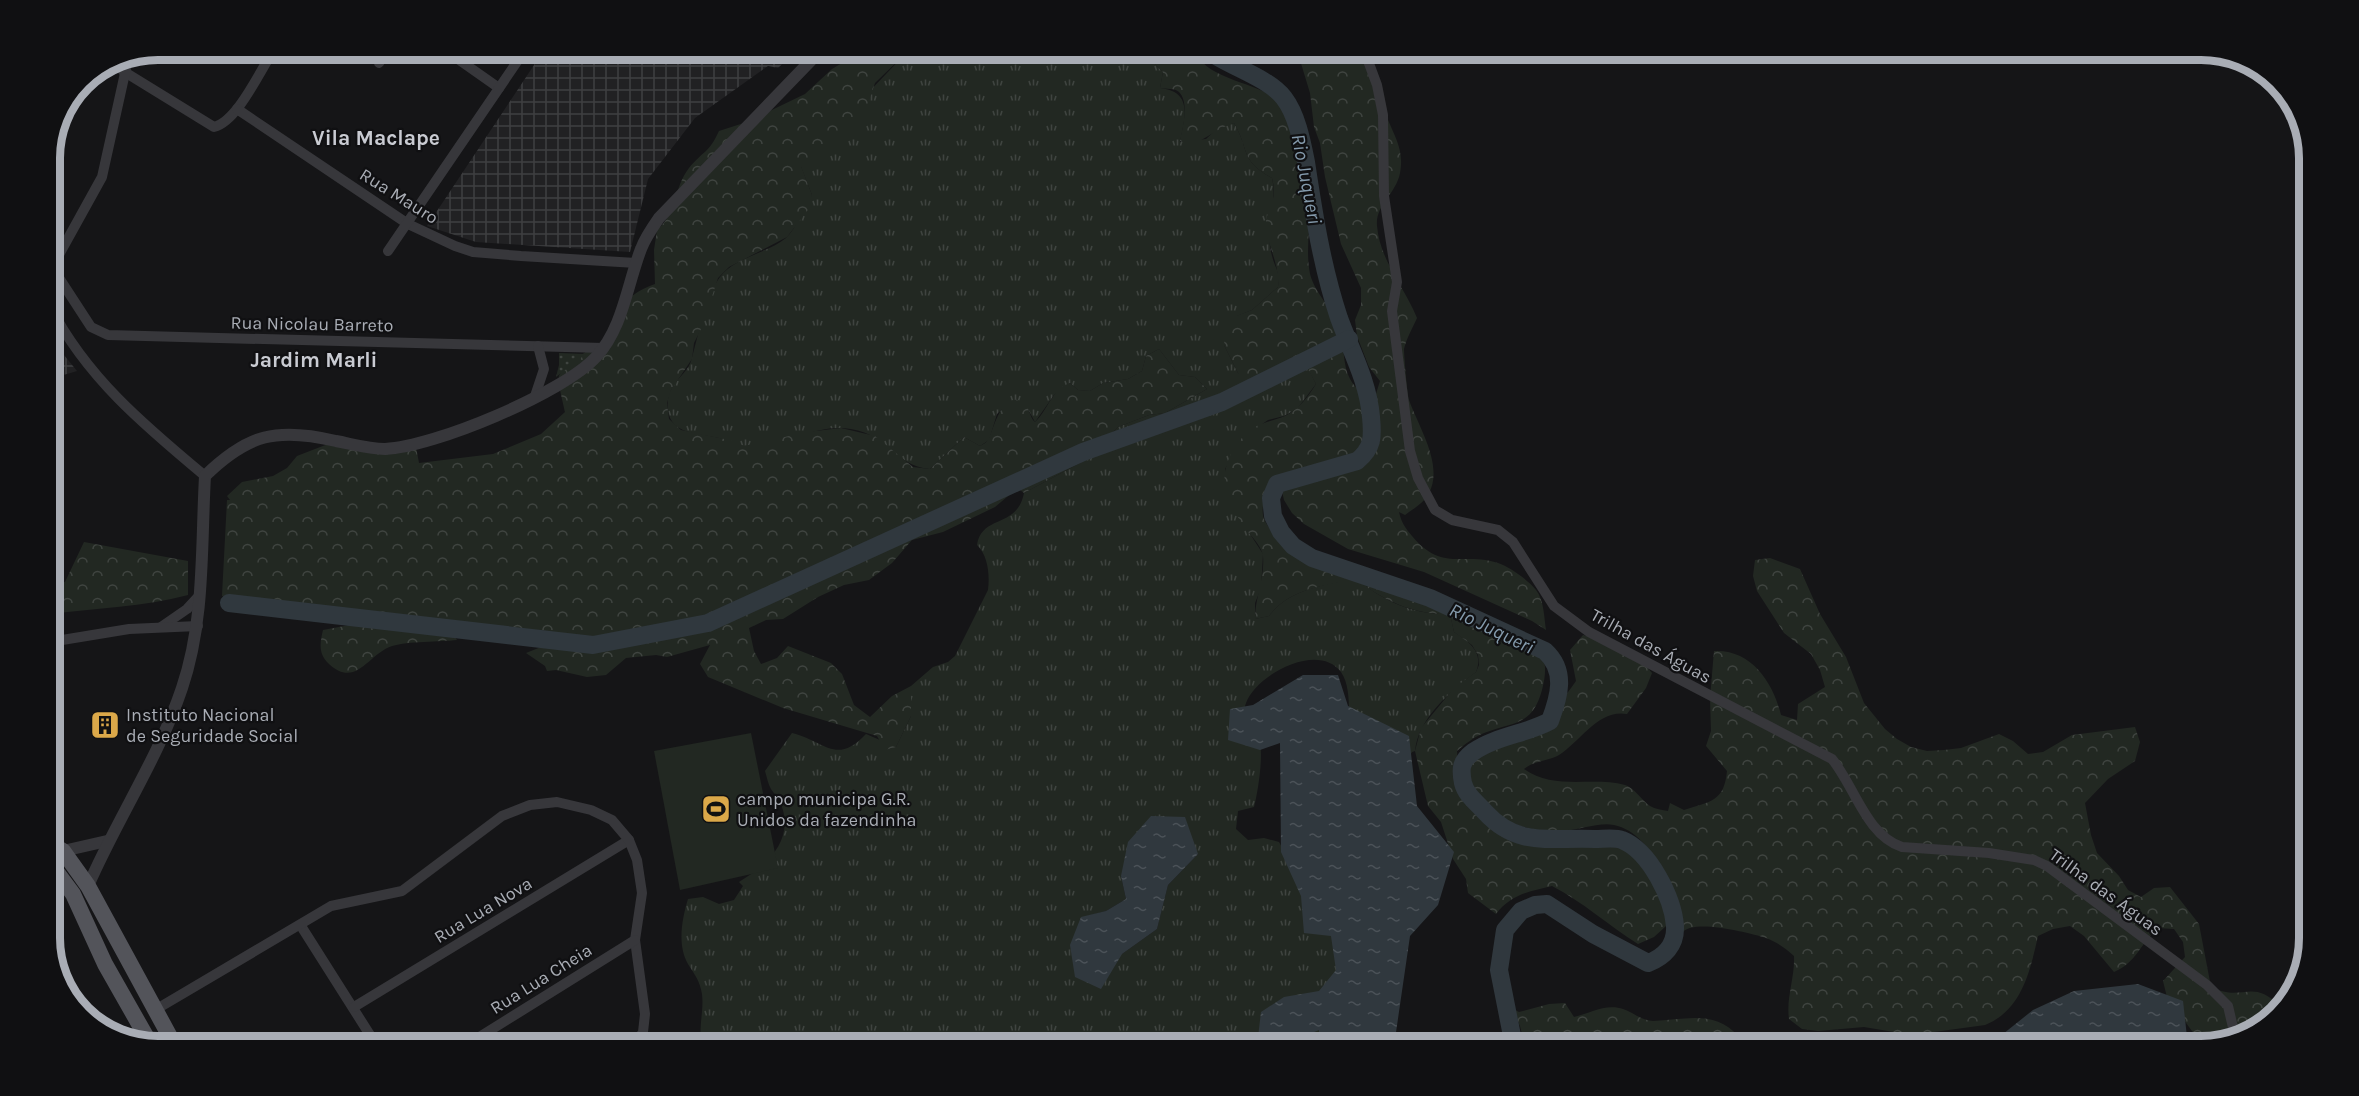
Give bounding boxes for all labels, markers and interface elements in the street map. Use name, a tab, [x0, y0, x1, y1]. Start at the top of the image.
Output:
district label: Vila Maclape	[312, 126, 440, 150]
water label: Rio Juqueri	[1286, 132, 1327, 226]
street label: Rua Mauro	[356, 163, 442, 229]
street label: Rua Nicolau Barreto	[230, 312, 394, 336]
district label: Jardim Marli	[250, 348, 378, 372]
water label: Rio Juqueri	[1446, 598, 1538, 659]
street label: Trilha das Águas	[1587, 603, 1716, 688]
place label: Instituto Nacional de Seguridade Social	[126, 704, 298, 747]
building icon: Instituto Nacional de Seguridade Social	[89, 709, 121, 741]
place label: campo municipa G.R. Unidos da fazendinha	[737, 788, 916, 831]
sports icon: campo municipa G.R. Unidos da fazendinha	[700, 793, 732, 825]
street label: Trilha das Águas	[2045, 843, 2168, 940]
street label: Rua Lua Nova	[430, 872, 536, 948]
street label: Rua Lua Cheia	[486, 939, 596, 1019]

